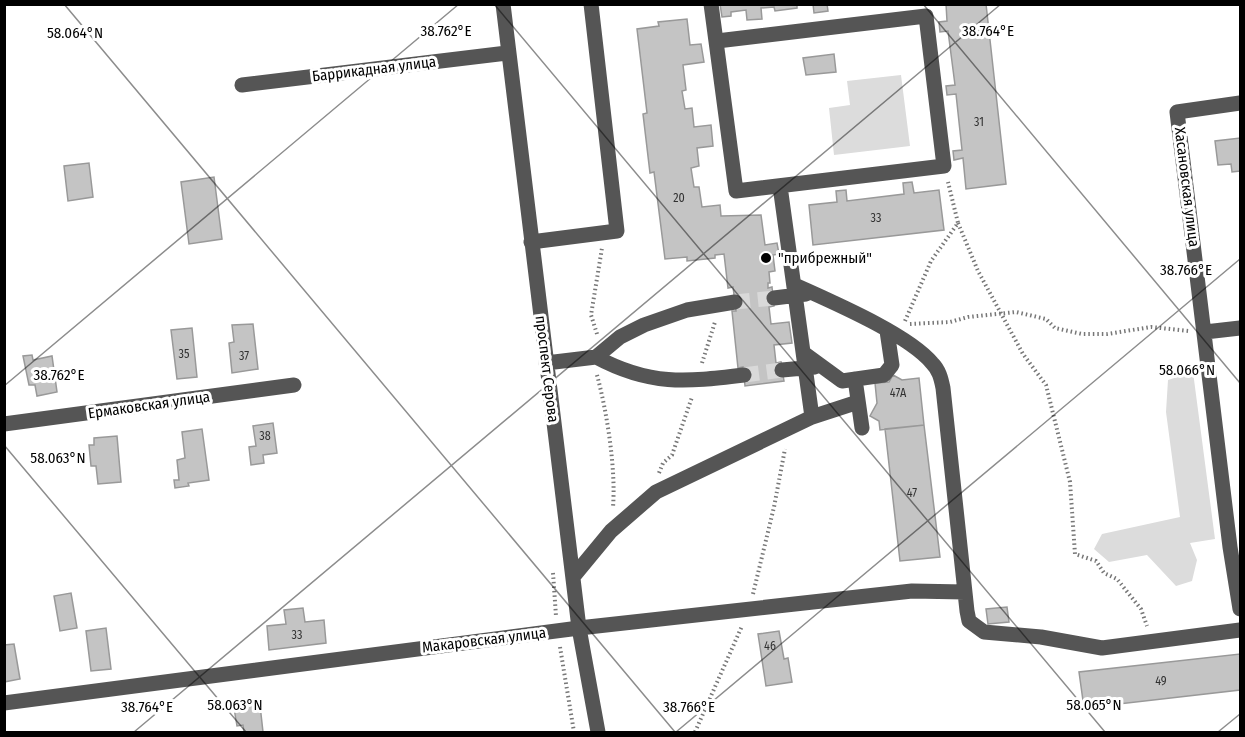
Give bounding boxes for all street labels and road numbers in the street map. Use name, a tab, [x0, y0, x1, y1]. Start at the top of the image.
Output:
street label: Баррикадная улица	[311, 52, 437, 86]
street label: Хасановская улица	[1171, 126, 1203, 248]
street label: проспект Серова	[532, 314, 562, 424]
street label: Ермаковская улица	[87, 388, 211, 422]
street label: Макаровская улица	[421, 623, 547, 657]

